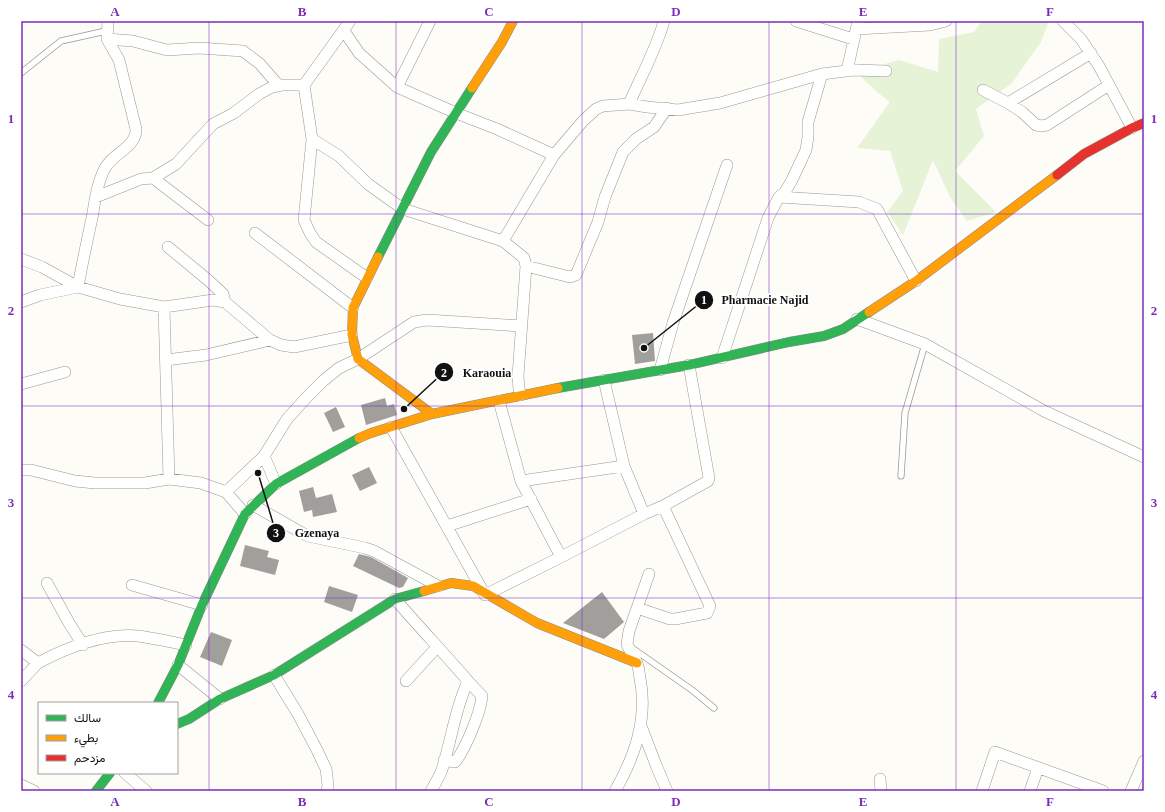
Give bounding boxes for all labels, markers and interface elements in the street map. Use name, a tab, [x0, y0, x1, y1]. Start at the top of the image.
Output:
text: A	[110, 4, 120, 19]
text: B	[298, 4, 307, 19]
text: C	[484, 4, 494, 19]
text: D	[671, 4, 681, 19]
text: E	[859, 4, 867, 19]
text: F	[1046, 4, 1054, 19]
text: 1	[8, 111, 14, 126]
text: 1	[1151, 111, 1157, 126]
callout: Pharmacie Najid	[694, 288, 817, 312]
text: 1	[701, 293, 707, 307]
text: Pharmacie Najid	[722, 293, 809, 307]
text: 2	[8, 303, 14, 318]
text: 2	[1151, 303, 1157, 318]
callout: Karaouia	[434, 360, 519, 384]
text: 2	[441, 366, 447, 380]
text: Karaouia	[463, 366, 511, 380]
text: 3	[8, 495, 15, 510]
text: 3	[1151, 495, 1158, 510]
callout: Gzenaya	[266, 521, 347, 545]
text: 3	[273, 526, 279, 540]
text: Gzenaya	[295, 526, 339, 540]
text: 4	[8, 687, 15, 702]
text: 4	[1151, 687, 1158, 702]
legend	[38, 702, 178, 774]
text: سالك	[74, 711, 101, 725]
text: بطيء	[74, 731, 98, 748]
text: مزدحم	[74, 751, 105, 766]
text: A	[110, 794, 120, 809]
text: B	[298, 794, 307, 809]
text: C	[484, 794, 494, 809]
text: D	[671, 794, 681, 809]
text: E	[859, 794, 867, 809]
text: F	[1046, 794, 1054, 809]

